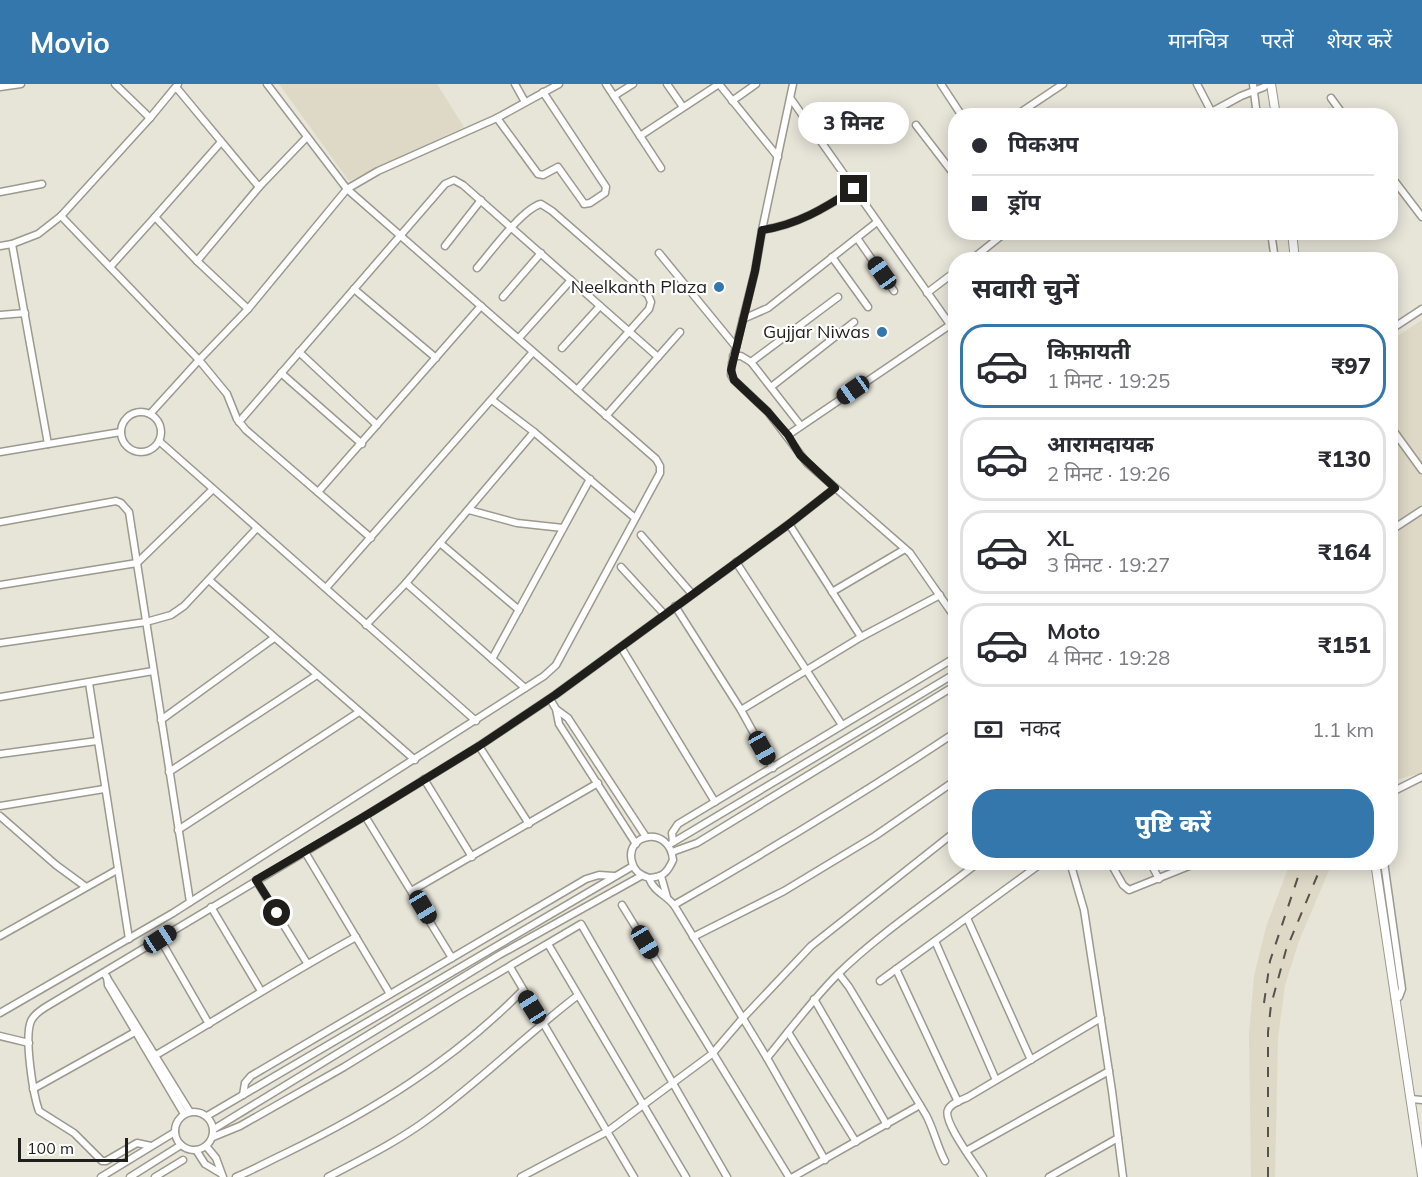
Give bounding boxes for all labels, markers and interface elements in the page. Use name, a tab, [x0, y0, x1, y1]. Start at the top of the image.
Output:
text: Movio	[30, 25, 110, 60]
text: मानचित्र	[1168, 27, 1228, 53]
text: परतें	[1261, 27, 1294, 53]
text: शेयर करें	[1327, 27, 1392, 53]
callout: 3 मिनट	[798, 102, 910, 144]
text: 3 मिनट	[823, 110, 884, 135]
text: पिकअप	[1008, 130, 1079, 158]
route end	[840, 175, 867, 202]
text: ड्रॉप	[1008, 188, 1041, 216]
car	[864, 253, 900, 293]
text: सवारी चुनें	[972, 271, 1079, 305]
place label: Neelkanth Plaza	[571, 275, 707, 298]
marker: Neelkanth Plaza	[712, 280, 726, 294]
place label: Gujjar Niwas	[763, 320, 870, 343]
marker: Gujjar Niwas	[875, 325, 889, 339]
text: किफ़ायती	[1047, 337, 1131, 365]
icon: car	[975, 339, 1029, 393]
text: ₹97	[1331, 352, 1371, 380]
text: 1 मिनट · 19:25	[1047, 368, 1170, 393]
car	[833, 372, 873, 408]
text: आरामदायक	[1047, 430, 1154, 458]
icon: car	[975, 432, 1029, 486]
text: ₹130	[1318, 445, 1371, 473]
text: 2 मिनट · 19:26	[1047, 461, 1170, 486]
text: XL	[1047, 524, 1074, 552]
icon: car	[975, 525, 1029, 579]
text: ₹164	[1318, 538, 1371, 566]
text: 3 मिनट · 19:27	[1047, 552, 1170, 577]
text: Moto	[1047, 617, 1100, 645]
icon: car	[975, 618, 1029, 672]
text: ₹151	[1318, 631, 1371, 659]
text: 4 मिनट · 19:28	[1047, 645, 1170, 670]
icon: cash	[972, 713, 1005, 746]
text: नकद	[1020, 714, 1061, 742]
text: 1.1 km	[1312, 717, 1374, 742]
car	[745, 728, 779, 768]
button: पुष्टि करें	[972, 789, 1374, 858]
car	[406, 887, 440, 927]
route start	[263, 899, 290, 926]
car	[140, 922, 180, 956]
car	[628, 922, 662, 962]
car	[515, 987, 549, 1027]
scale bar	[18, 1135, 128, 1162]
text: 100 m	[27, 1138, 74, 1158]

